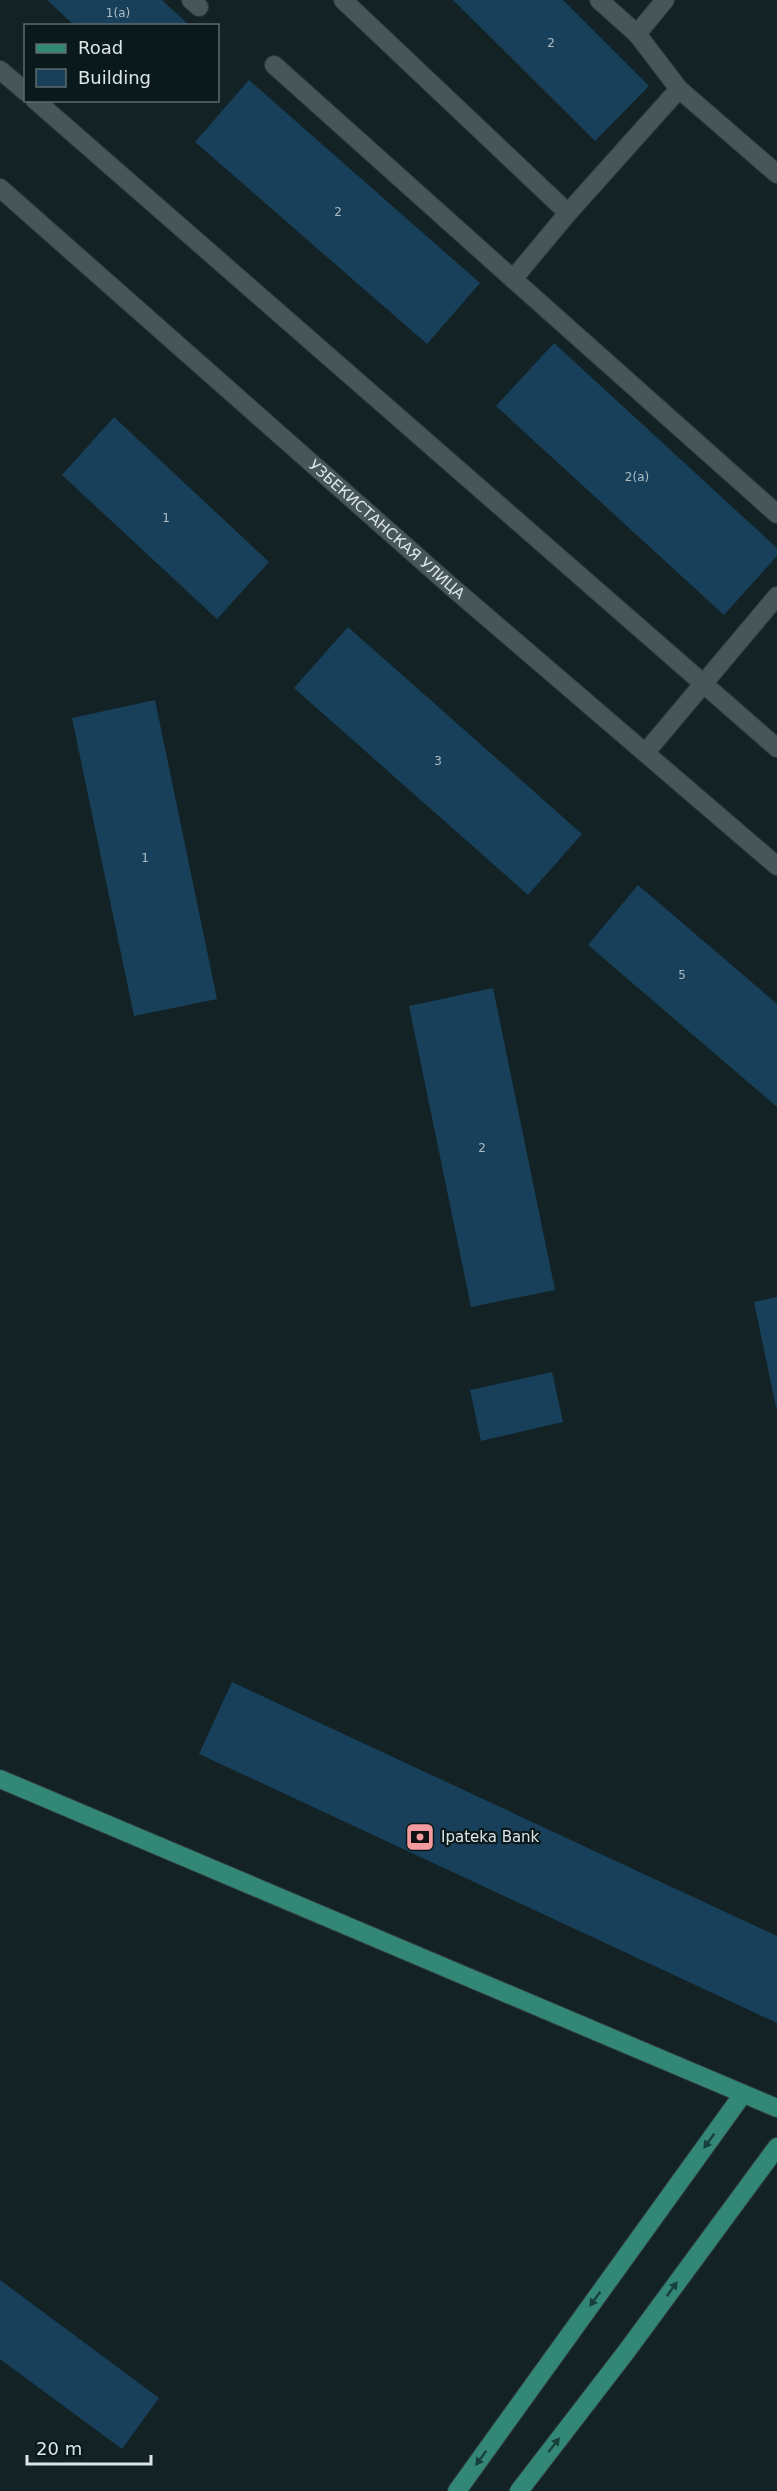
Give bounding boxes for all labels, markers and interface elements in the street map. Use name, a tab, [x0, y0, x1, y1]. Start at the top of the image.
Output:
house number: 1(а)	[106, 6, 130, 20]
legend	[24, 24, 219, 102]
house number: 2	[547, 36, 555, 50]
text: Road	[78, 37, 123, 58]
text: Building	[78, 67, 151, 88]
house number: 2	[334, 205, 342, 219]
street label: УЗБЕКИСТАНСКАЯ УЛИЦА	[305, 456, 469, 604]
house number: 2(а)	[625, 470, 649, 484]
house number: 1	[162, 511, 170, 525]
house number: 3	[434, 754, 442, 768]
house number: 1	[141, 851, 149, 865]
house number: 5	[678, 968, 686, 982]
house number: 2	[478, 1141, 486, 1155]
bank icon: Ipateka Bank	[404, 1821, 436, 1853]
place label: Ipateka Bank	[441, 1828, 540, 1846]
one-way arrow	[703, 2133, 715, 2149]
one-way arrow	[666, 2282, 678, 2297]
one-way arrow	[589, 2291, 601, 2307]
scale bar	[27, 2428, 152, 2466]
one-way arrow	[548, 2437, 560, 2452]
text: 20 m	[36, 2438, 82, 2459]
one-way arrow	[475, 2449, 487, 2465]

